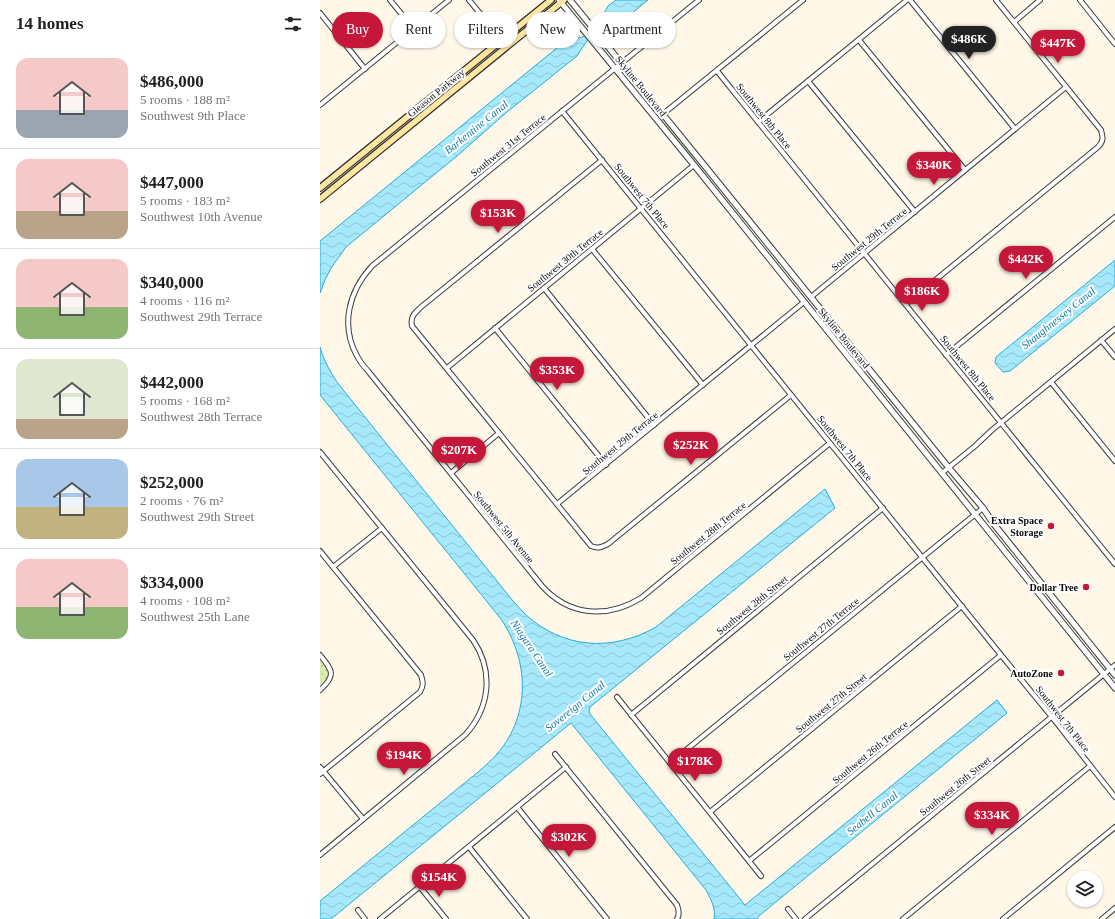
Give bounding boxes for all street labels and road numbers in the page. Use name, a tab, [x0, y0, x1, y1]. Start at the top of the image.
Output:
street label: Skyline Boulevard	[613, 54, 669, 118]
street label: Gleason Parkway	[405, 67, 467, 119]
street label: Southwest 8th Place	[734, 81, 794, 151]
street label: Southwest 31st Terrace	[468, 111, 548, 179]
street label: Southwest 7th Place	[612, 161, 672, 231]
street label: Southwest 29th Terrace	[829, 205, 909, 273]
street label: Southwest 30th Terrace	[525, 226, 605, 294]
street label: Skyline Boulevard	[816, 306, 872, 370]
street label: Southwest 8th Place	[938, 333, 998, 403]
street label: Southwest 29th Terrace	[580, 409, 660, 477]
street label: Southwest 7th Place	[815, 413, 875, 483]
street label: Southwest 5th Avenue	[472, 489, 537, 566]
street label: Southwest 28th Terrace	[668, 499, 748, 567]
street label: Southwest 28th Street	[714, 573, 790, 637]
street label: Southwest 27th Terrace	[781, 595, 861, 663]
street label: Southwest 27th Street	[793, 671, 869, 735]
street label: Southwest 7th Place	[1034, 684, 1093, 755]
street label: Southwest 26th Terrace	[830, 718, 910, 786]
street label: Southwest 26th Street	[917, 754, 993, 818]

